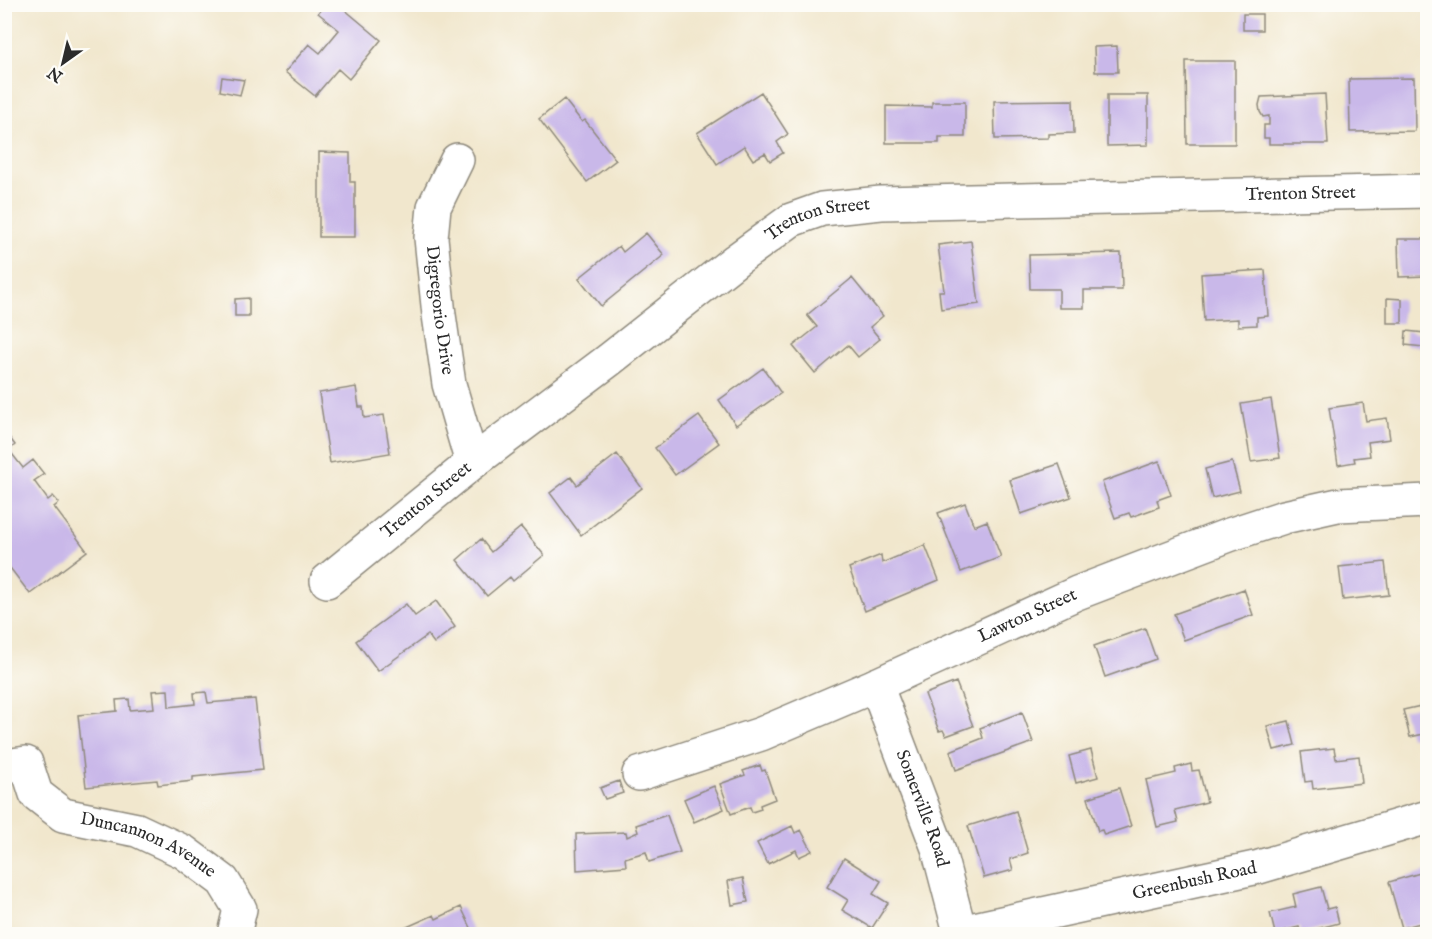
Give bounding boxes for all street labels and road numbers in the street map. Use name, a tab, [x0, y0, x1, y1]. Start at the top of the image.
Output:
street label: Trenton Street	[1245, 181, 1356, 206]
street label: Trenton Street	[761, 193, 871, 246]
street label: Digregorio Drive	[420, 244, 459, 376]
street label: Trenton Street	[376, 456, 476, 544]
street label: Lawton Street	[974, 583, 1081, 648]
street label: Somerville Road	[890, 747, 954, 870]
street label: Duncannon Avenue	[78, 807, 220, 883]
street label: Greenbush Road	[1130, 856, 1259, 906]

